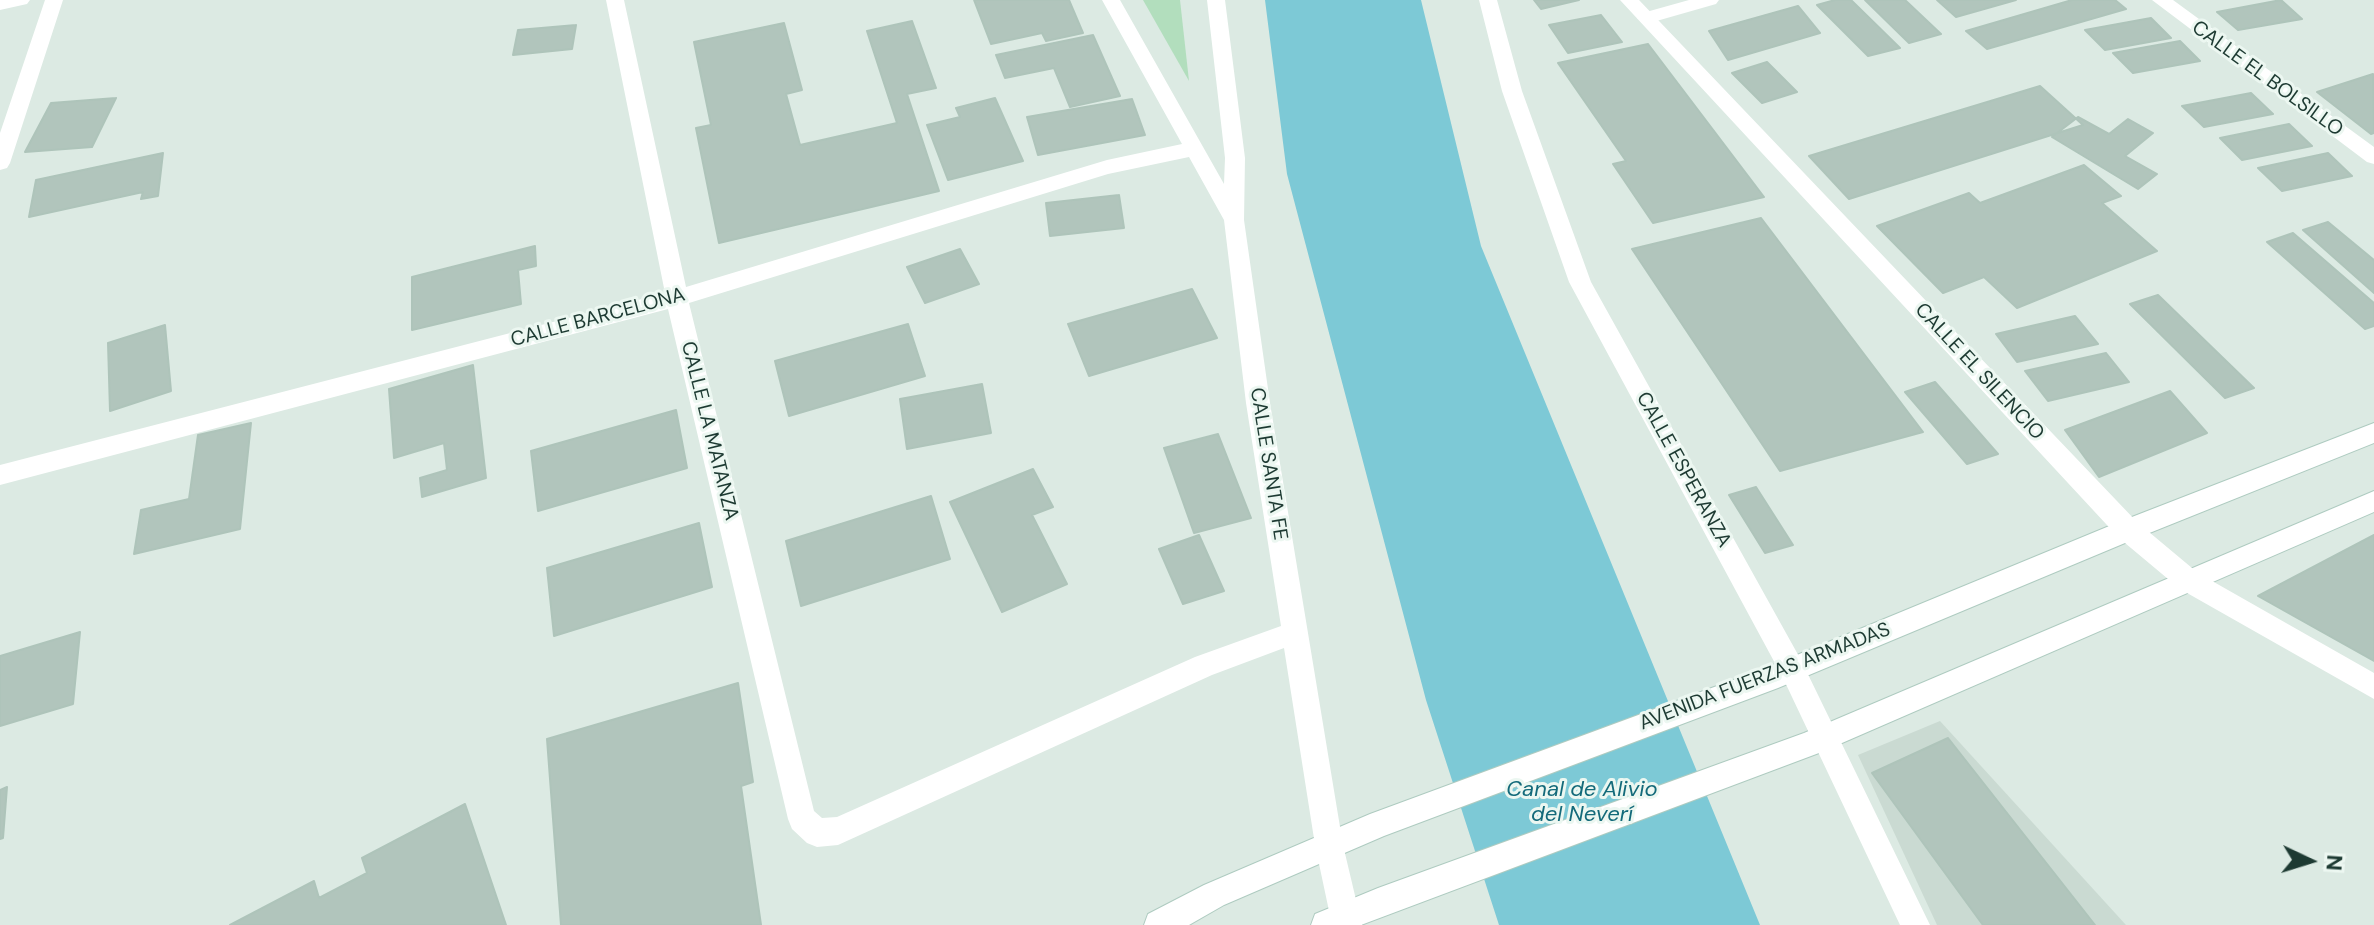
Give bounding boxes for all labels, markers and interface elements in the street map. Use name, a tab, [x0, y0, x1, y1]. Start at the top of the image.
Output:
street label: CALLE EL BOLSILLO	[2187, 16, 2347, 142]
street label: CALLE BARCELONA	[508, 283, 688, 353]
street label: CALLE EL SILENCIO	[1909, 299, 2049, 445]
street label: CALLE LA MATANZA	[675, 339, 743, 523]
street label: CALLE SANTA FE	[1244, 386, 1292, 542]
street label: CALLE ESPERANZA	[1630, 388, 1736, 552]
street label: AVENIDA FUERZAS ARMADAS	[1636, 618, 1894, 736]
water label: Canal de Alivio del Neverí	[1506, 777, 1658, 828]
north arrow	[2270, 821, 2350, 901]
text: N	[2319, 854, 2349, 872]

